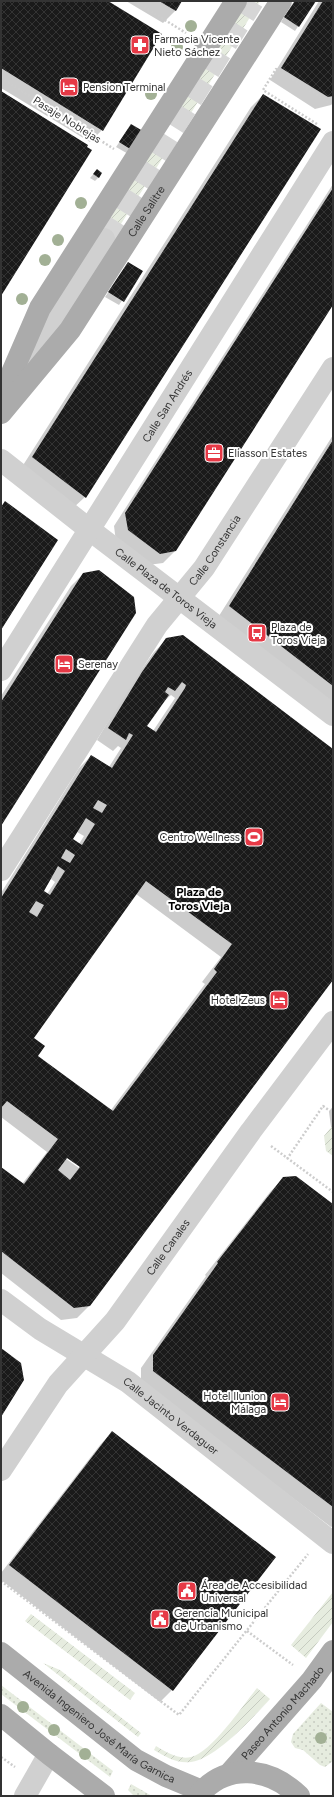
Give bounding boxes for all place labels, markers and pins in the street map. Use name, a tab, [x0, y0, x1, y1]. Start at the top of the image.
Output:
place label: Farmacia Vicente Nieto Sáchez	[154, 33, 239, 59]
pharmacy icon: Farmacia Vicente Nieto Sáchez	[129, 34, 151, 56]
hotel icon: Pension Terminal	[58, 76, 80, 98]
place label: Pension Terminal	[83, 81, 166, 94]
office icon: Eliasson Estates	[203, 442, 225, 464]
place label: Eliasson Estates	[228, 447, 307, 460]
place label: Plaza de Toros Vieja	[271, 621, 325, 647]
bus stop icon: Plaza de Toros Vieja	[246, 622, 268, 644]
hotel icon: Serenay	[53, 653, 75, 675]
place label: Serenay	[78, 658, 118, 671]
sports icon: Centro Wellness	[243, 826, 265, 848]
place label: Centro Wellness	[160, 831, 240, 844]
hotel icon: Hotel Zeus	[268, 989, 290, 1011]
place label: Hotel Zeus	[211, 994, 265, 1007]
place label: Hotel Ilunion Málaga	[203, 1390, 266, 1416]
hotel icon: Hotel Ilunion Málaga	[269, 1391, 291, 1413]
place label: Área de Accesibilidad Universal	[201, 1579, 307, 1605]
public building icon: Área de Accesibilidad Universal	[176, 1580, 198, 1602]
place label: Gerencia Municipal de Urbanismo	[174, 1607, 268, 1633]
public building icon: Gerencia Municipal de Urbanismo	[149, 1608, 171, 1630]

